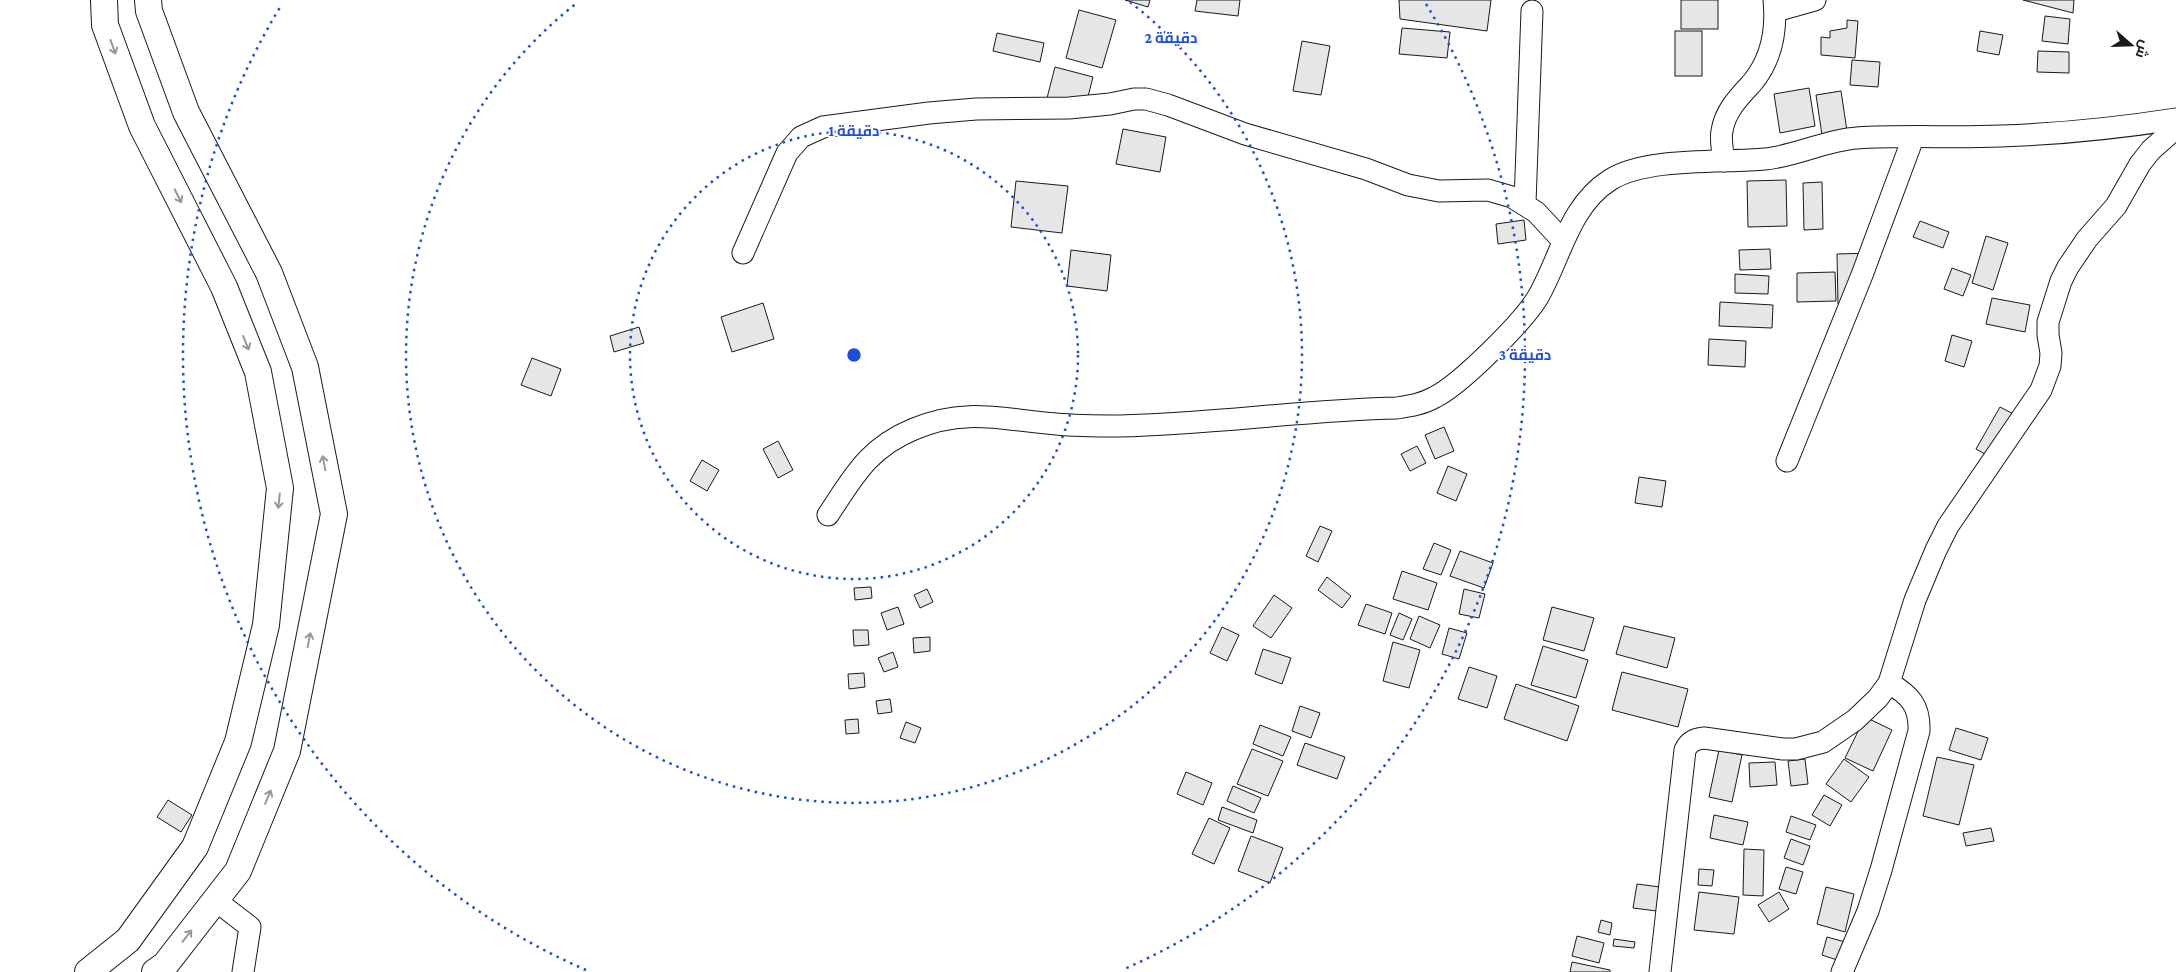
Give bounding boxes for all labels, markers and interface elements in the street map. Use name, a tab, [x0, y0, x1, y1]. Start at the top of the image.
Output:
north arrow	[2106, 20, 2156, 70]
text: 2 دقيقة	[1145, 30, 1197, 46]
text: ش	[2132, 38, 2154, 61]
one-way arrow	[109, 39, 118, 54]
text: 1 دقيقة	[829, 123, 879, 139]
one-way arrow	[174, 188, 183, 203]
one-way arrow	[242, 335, 251, 351]
centre of rings	[845, 346, 863, 364]
text: 3 دقيقة	[1499, 347, 1551, 363]
one-way arrow	[319, 456, 329, 472]
one-way arrow	[274, 493, 284, 509]
one-way arrow	[305, 632, 315, 648]
one-way arrow	[264, 790, 274, 805]
one-way arrow	[182, 930, 193, 943]

